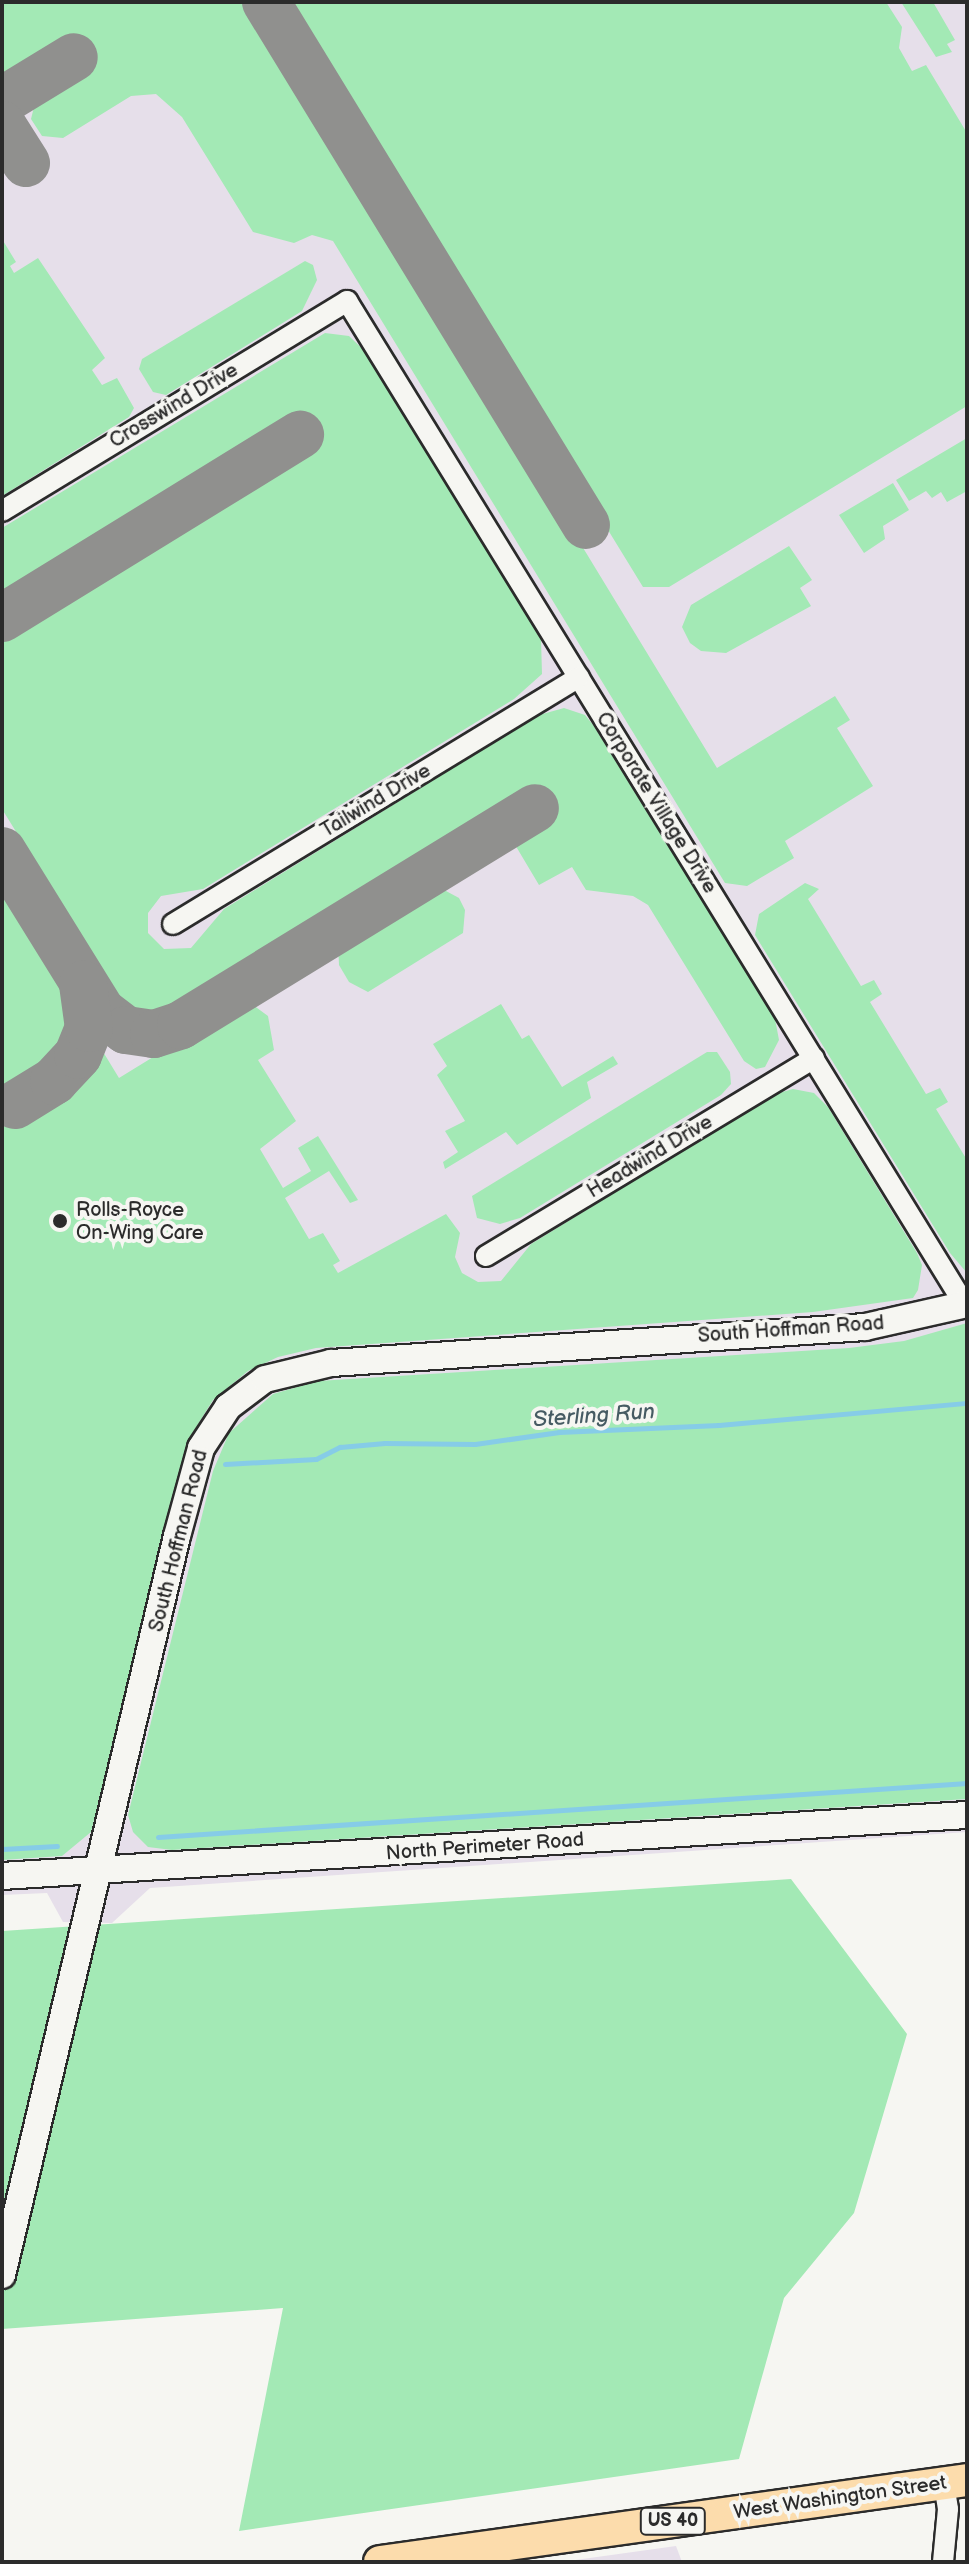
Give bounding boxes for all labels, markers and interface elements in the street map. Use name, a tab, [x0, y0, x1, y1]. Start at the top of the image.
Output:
street label: Crosswind Drive	[106, 358, 242, 454]
street label: Corporate Village Drive	[590, 708, 722, 898]
street label: Tailwind Drive	[317, 759, 435, 843]
street label: Headwind Drive	[583, 1110, 717, 1204]
place label: Rolls-Royce On-Wing Care	[76, 1198, 204, 1245]
marker: Rolls-Royce On-Wing Care	[51, 1212, 69, 1230]
street label: South Hoffman Road	[697, 1312, 885, 1348]
water label: Sterling Run	[532, 1399, 656, 1433]
street label: South Hoffman Road	[145, 1448, 213, 1634]
street label: North Perimeter Road	[385, 1828, 585, 1866]
street label: West Washington Street	[731, 2471, 949, 2525]
road number: US 40	[639, 2507, 707, 2535]

